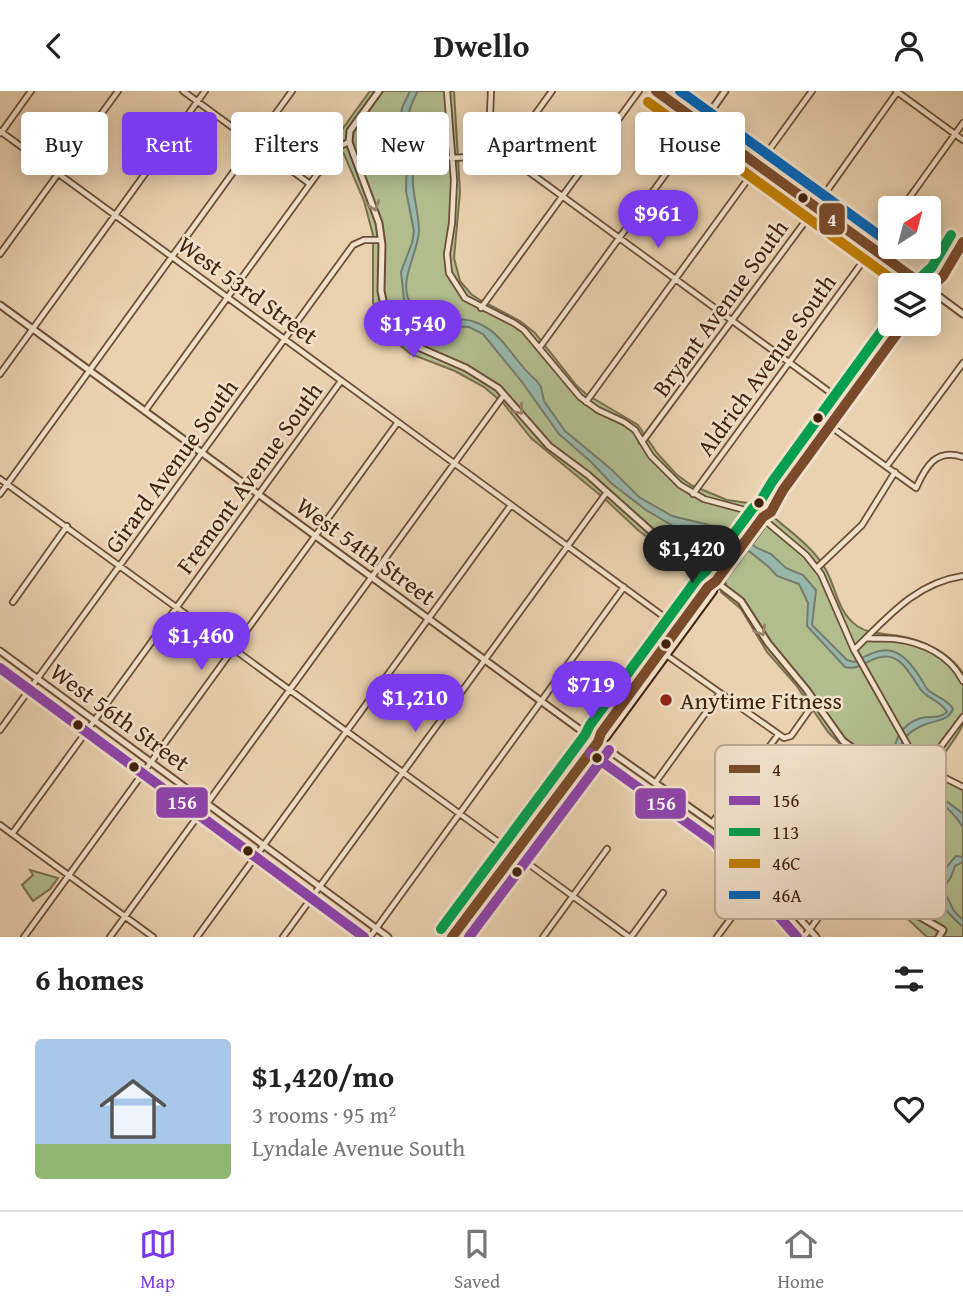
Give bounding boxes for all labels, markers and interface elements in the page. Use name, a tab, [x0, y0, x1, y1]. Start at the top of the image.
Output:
text: Dwello	[434, 22, 529, 69]
icon: back	[35, 27, 73, 65]
icon: person	[890, 27, 928, 65]
chip: Buy	[21, 112, 108, 175]
chip: Rent	[122, 112, 217, 175]
chip: Filters	[231, 112, 343, 175]
chip: New	[357, 112, 449, 175]
chip: Apartment	[463, 112, 621, 175]
chip: House	[635, 112, 745, 175]
pin: $961	[617, 191, 699, 250]
unlabelled marker	[796, 191, 810, 205]
text: $961	[634, 196, 682, 229]
north arrow	[878, 196, 942, 259]
map controls	[878, 196, 941, 336]
one-way arrow	[366, 199, 380, 211]
line badge: 4	[818, 202, 846, 236]
text: 4	[827, 205, 837, 233]
street label: Bryant Avenue South	[644, 212, 797, 404]
street label: West 53rd Street	[171, 227, 326, 353]
street label: Aldrich Avenue South	[688, 266, 844, 463]
button: layers	[878, 273, 941, 336]
pin: $1,540	[356, 301, 470, 360]
text: $1,540	[380, 306, 446, 339]
street label: Girard Avenue South	[96, 371, 246, 560]
street label: Fremont Avenue South	[167, 374, 331, 581]
one-way arrow	[511, 402, 523, 415]
unlabelled marker	[811, 411, 825, 425]
street label: West 54th Street	[289, 488, 443, 614]
unlabelled marker	[752, 496, 766, 510]
pin: $1,420	[635, 525, 749, 585]
text: $1,420	[659, 531, 725, 564]
pin: $1,460	[144, 613, 258, 672]
text: $1,460	[168, 618, 234, 651]
one-way arrow	[753, 624, 766, 637]
unlabelled marker	[659, 637, 673, 651]
street label: West 56th Street	[43, 654, 197, 780]
pin: $719	[550, 661, 632, 721]
text: $719	[567, 667, 615, 700]
pin: $1,210	[358, 675, 472, 734]
text: $1,210	[382, 680, 448, 713]
place label: Anytime Fitness	[680, 683, 842, 718]
marker: Anytime Fitness	[658, 692, 674, 708]
unlabelled marker	[71, 718, 85, 732]
legend	[715, 745, 946, 919]
unlabelled marker	[590, 751, 604, 765]
text: 4	[772, 755, 781, 783]
unlabelled marker	[127, 760, 141, 774]
line badge: 156	[155, 786, 209, 819]
text: 156	[772, 786, 799, 814]
line badge: 156	[634, 787, 687, 820]
text: 156	[167, 788, 197, 816]
text: 156	[646, 789, 676, 817]
text: 113	[772, 818, 799, 846]
unlabelled marker	[241, 844, 255, 858]
text: 46C	[772, 849, 801, 877]
unlabelled marker	[510, 865, 524, 879]
text: 46A	[772, 881, 802, 909]
text: 6 homes	[35, 957, 144, 1001]
icon: filters	[890, 960, 928, 998]
text: $1,420/mo	[252, 1054, 394, 1098]
icon: home	[91, 1067, 175, 1151]
icon: heart	[890, 1090, 928, 1128]
text: 3 rooms · 95 m²	[252, 1098, 396, 1131]
text: Lyndale Avenue South	[252, 1131, 465, 1164]
tab: Map	[139, 1225, 177, 1295]
tab: Saved	[454, 1225, 500, 1295]
tab: Home	[778, 1225, 824, 1295]

